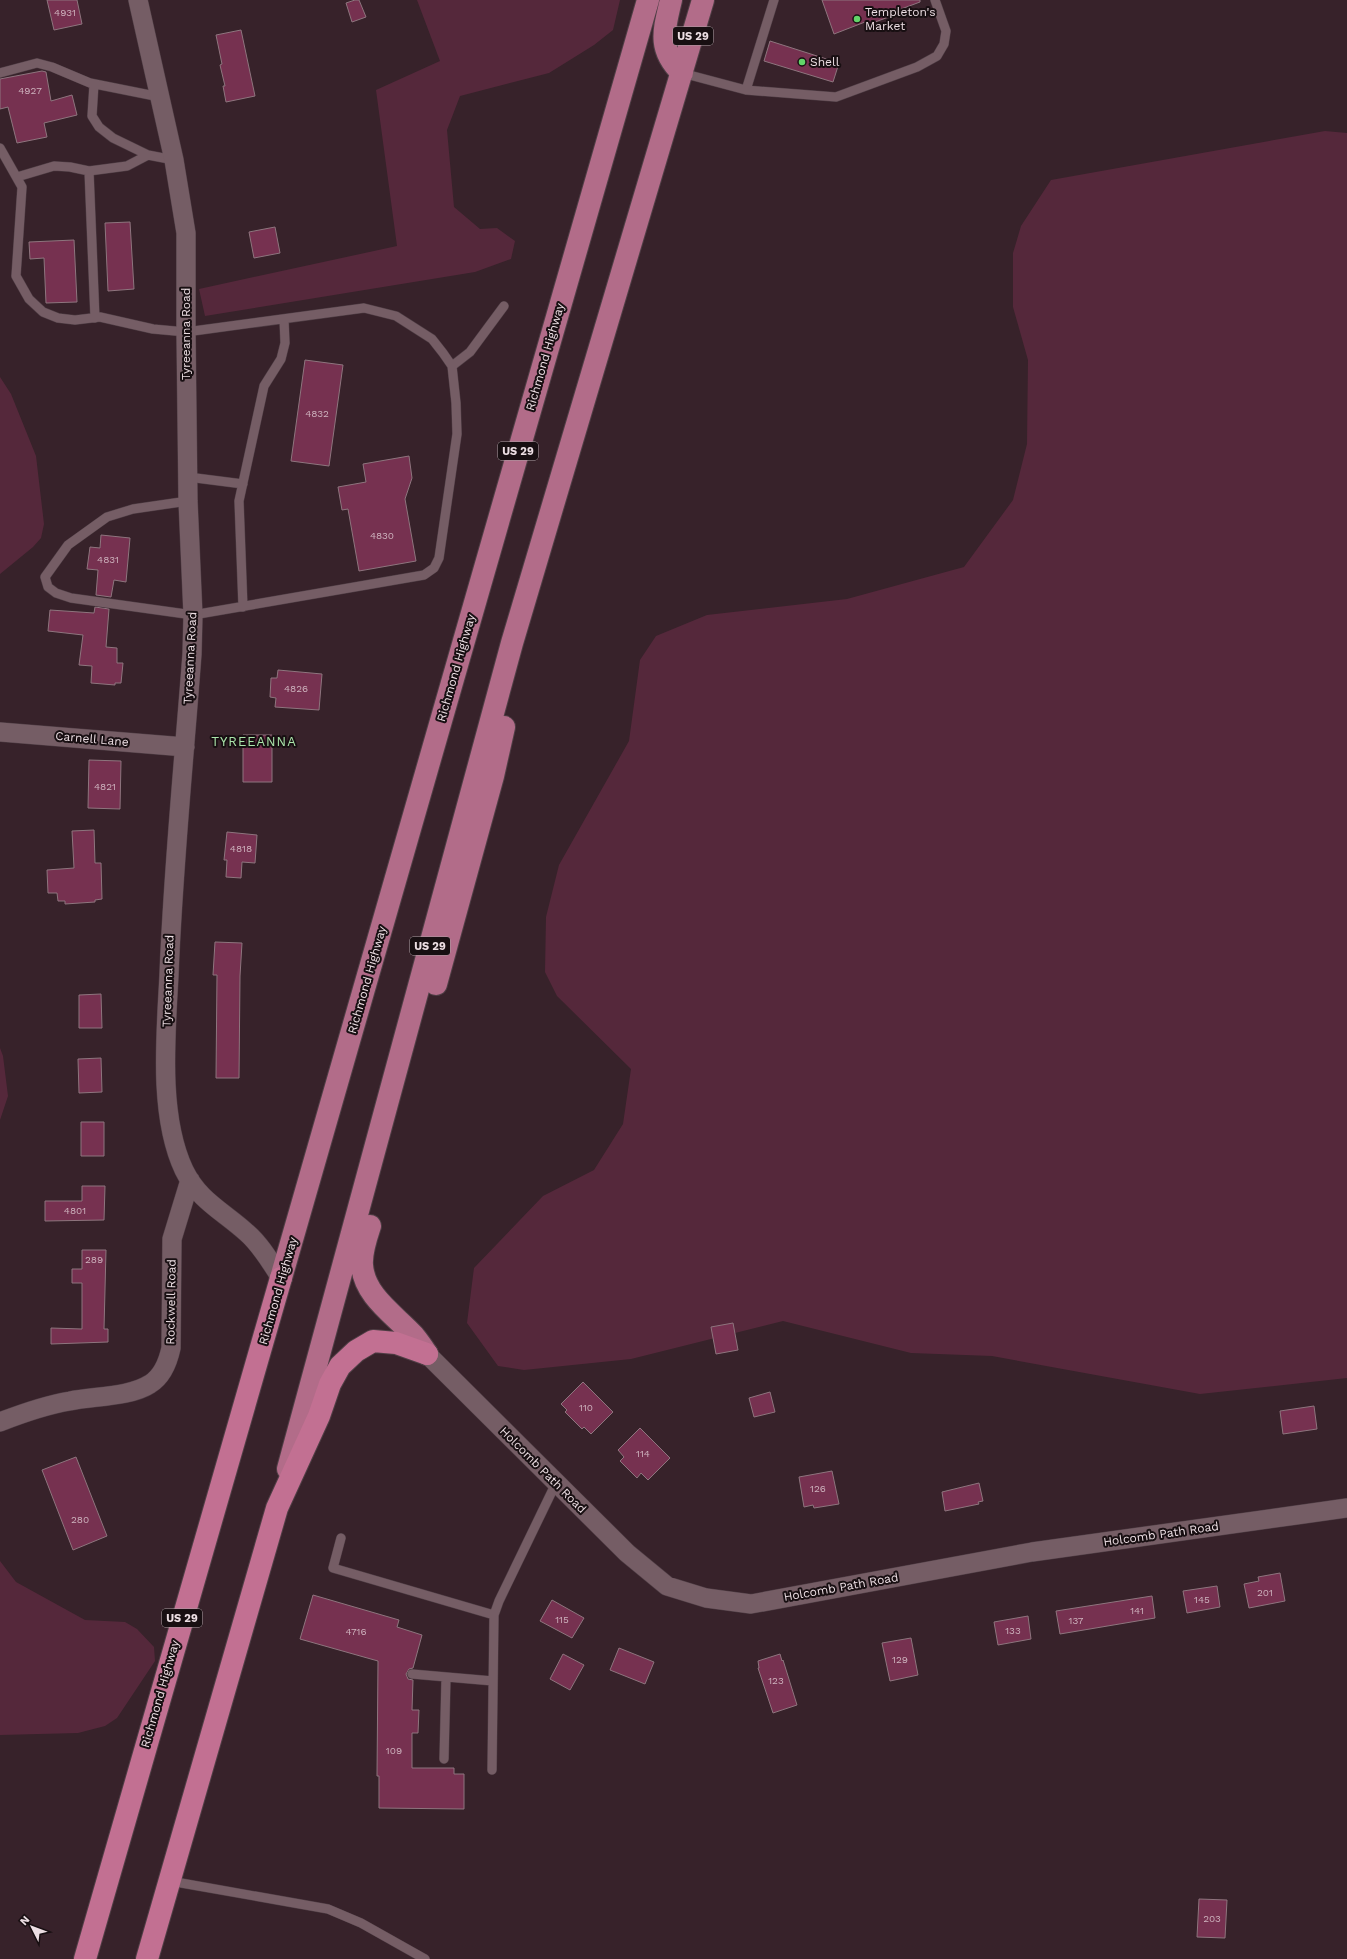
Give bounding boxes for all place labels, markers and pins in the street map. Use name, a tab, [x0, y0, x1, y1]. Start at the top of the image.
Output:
place label: Templeton's Market	[865, 5, 936, 33]
marker: Templeton's Market	[852, 14, 862, 24]
place label: Shell	[810, 55, 840, 69]
marker: Shell	[797, 57, 807, 67]

